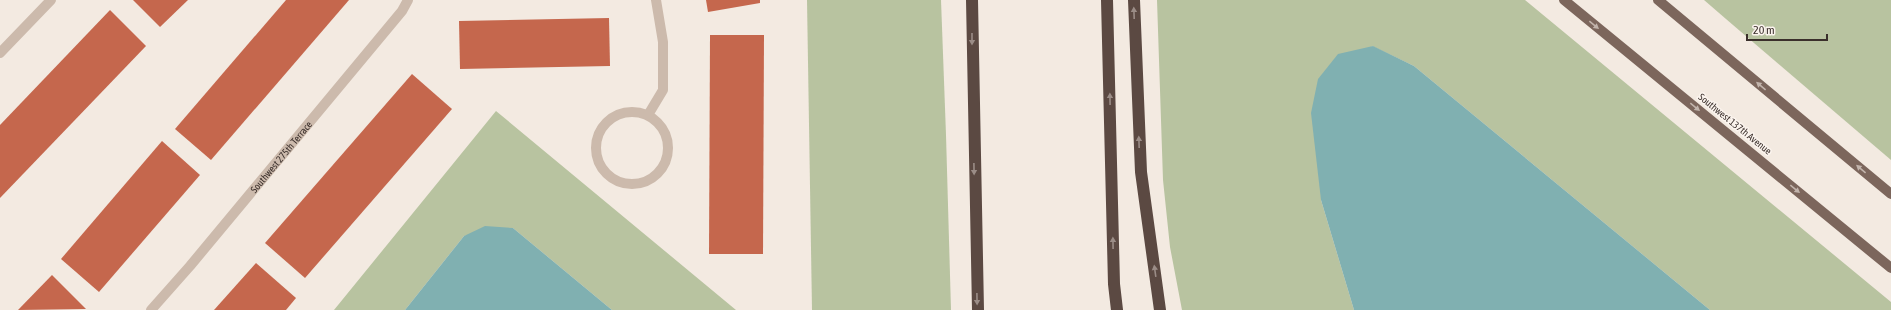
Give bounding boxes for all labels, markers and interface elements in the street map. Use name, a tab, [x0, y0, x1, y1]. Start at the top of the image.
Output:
one-way arrow	[1131, 7, 1138, 19]
scale bar	[1747, 16, 1827, 42]
one-way arrow	[1589, 20, 1600, 29]
text: 20 m	[1753, 23, 1775, 37]
one-way arrow	[969, 33, 975, 46]
one-way arrow	[1756, 81, 1766, 90]
street label: Southwest 137th Avenue	[1696, 91, 1774, 157]
one-way arrow	[1107, 92, 1113, 105]
one-way arrow	[1689, 103, 1700, 111]
street label: Southwest 275th Terrace	[248, 118, 314, 195]
one-way arrow	[1136, 136, 1143, 148]
one-way arrow	[971, 163, 977, 176]
one-way arrow	[1856, 164, 1866, 173]
one-way arrow	[1790, 185, 1801, 194]
one-way arrow	[1110, 237, 1117, 249]
one-way arrow	[1152, 265, 1158, 277]
one-way arrow	[974, 293, 980, 306]

